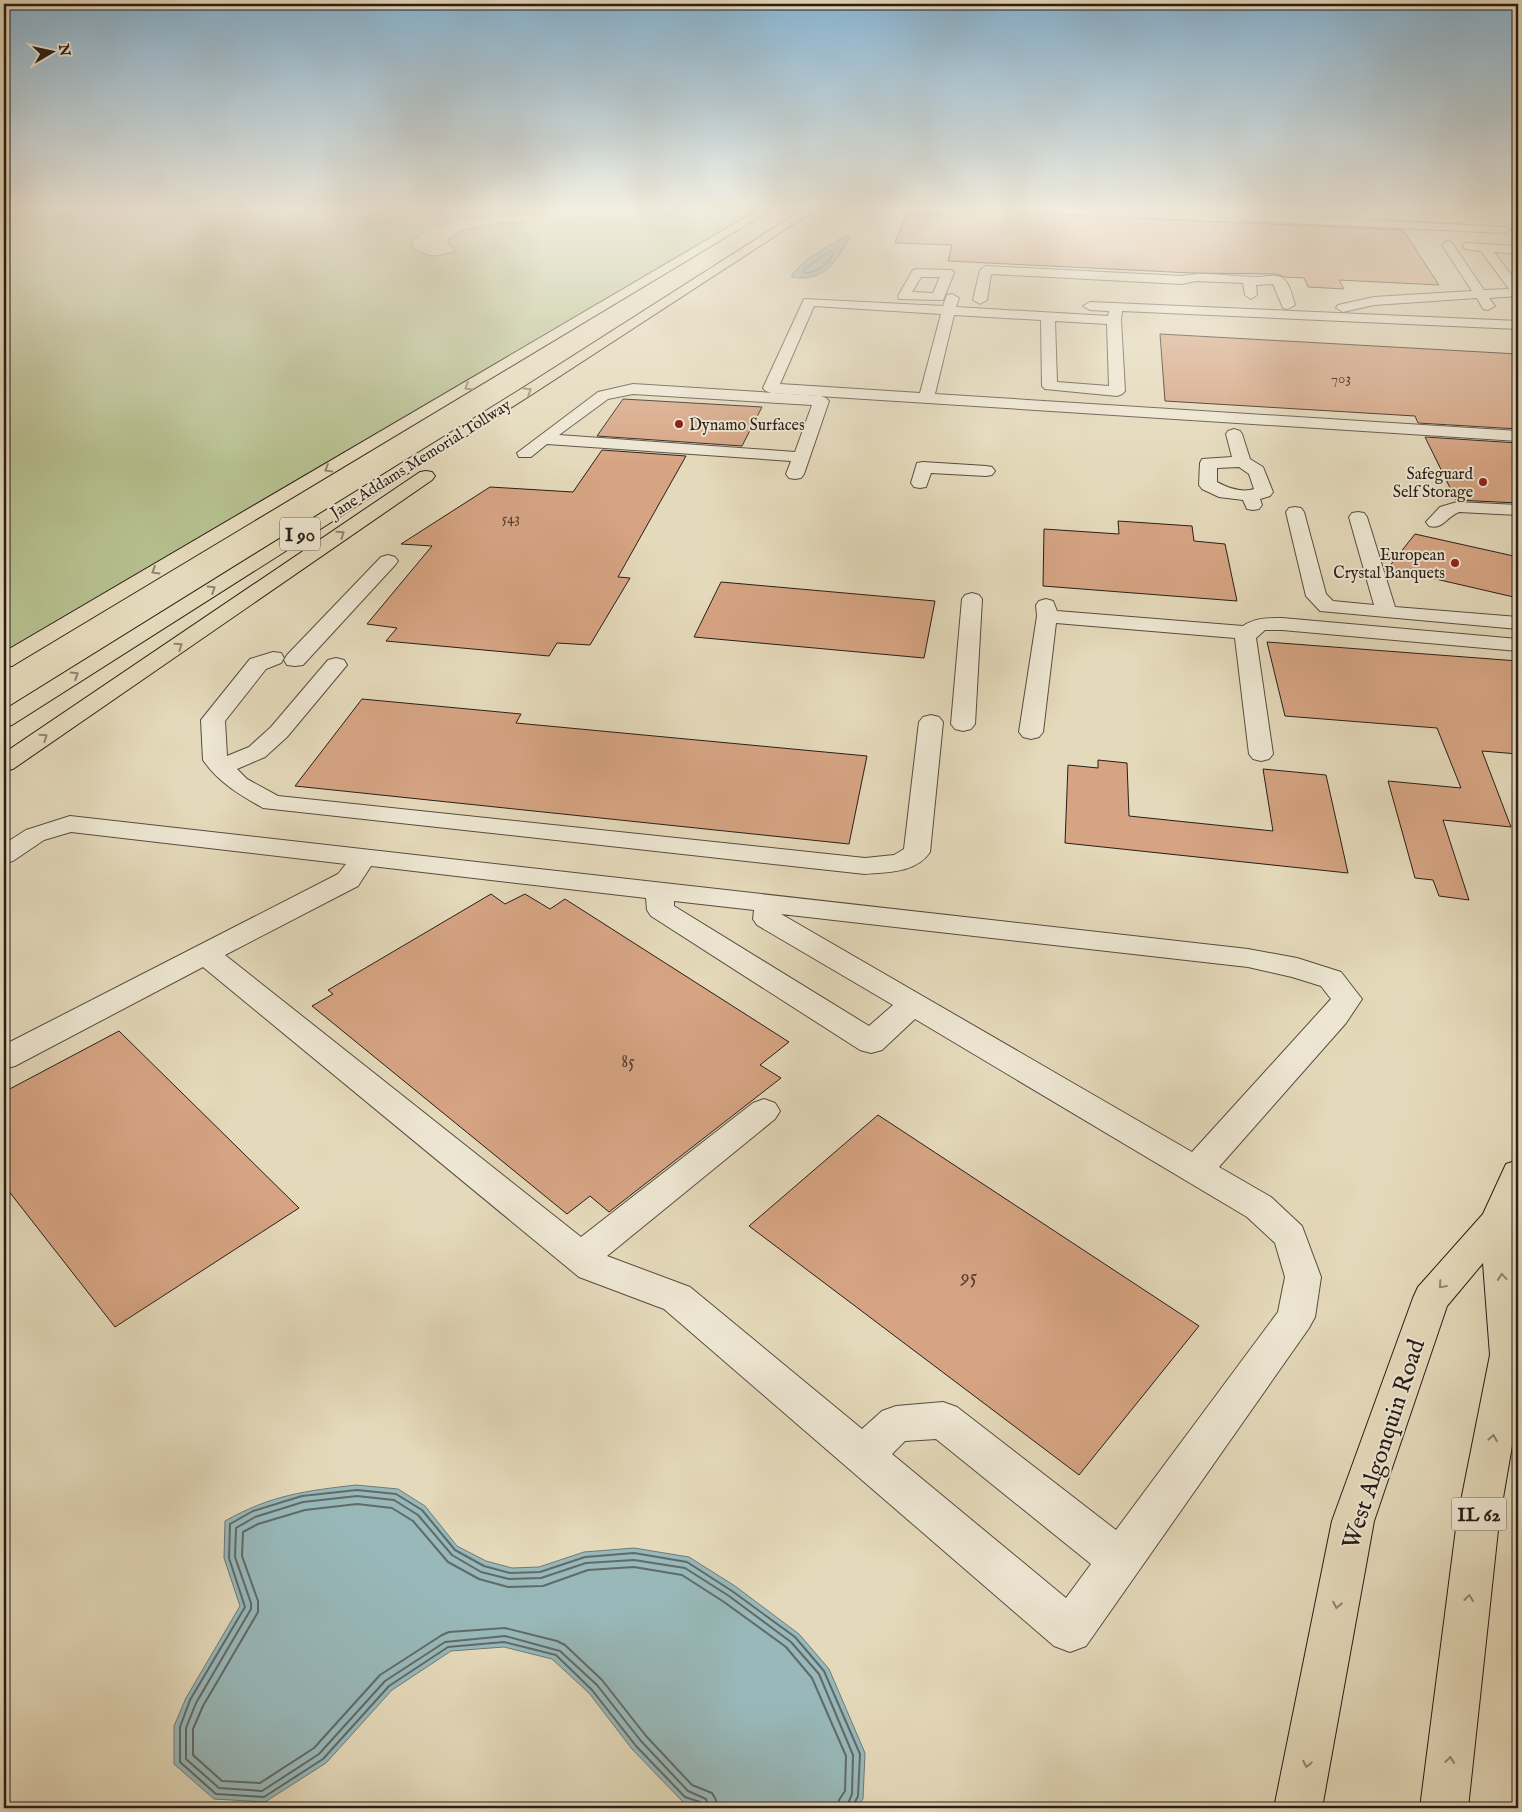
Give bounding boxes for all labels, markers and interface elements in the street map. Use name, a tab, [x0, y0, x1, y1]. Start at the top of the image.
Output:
north arrow	[28, 28, 78, 78]
text: N	[54, 42, 74, 58]
house number: 703	[1331, 369, 1351, 388]
one-way arrow	[464, 380, 473, 390]
one-way arrow	[522, 387, 531, 397]
street label: Jane Addams Memorial Tollway	[325, 396, 515, 525]
place label: Dynamo Surfaces	[689, 416, 805, 436]
marker: Dynamo Surfaces	[673, 418, 685, 430]
one-way arrow	[324, 463, 333, 473]
place label: Safeguard Self Storage	[1393, 465, 1473, 503]
marker: Safeguard Self Storage	[1477, 476, 1489, 488]
house number: 543	[502, 509, 520, 528]
road number: I 90	[280, 518, 320, 550]
one-way arrow	[335, 531, 345, 540]
place label: European Crystal Banquets	[1333, 546, 1445, 584]
marker: European Crystal Banquets	[1449, 557, 1461, 569]
one-way arrow	[152, 565, 161, 575]
one-way arrow	[207, 585, 216, 595]
one-way arrow	[173, 643, 182, 652]
one-way arrow	[69, 672, 78, 681]
one-way arrow	[38, 734, 48, 743]
house number: 85	[621, 1051, 635, 1074]
house number: 95	[960, 1264, 978, 1291]
one-way arrow	[1497, 1273, 1508, 1281]
one-way arrow	[1439, 1279, 1448, 1288]
street label: West Algonquin Road	[1336, 1335, 1433, 1553]
one-way arrow	[1488, 1434, 1498, 1442]
road number: IL 62	[1452, 1498, 1506, 1530]
one-way arrow	[1463, 1594, 1474, 1602]
one-way arrow	[1332, 1600, 1343, 1609]
one-way arrow	[1444, 1756, 1454, 1764]
one-way arrow	[1302, 1760, 1312, 1769]

